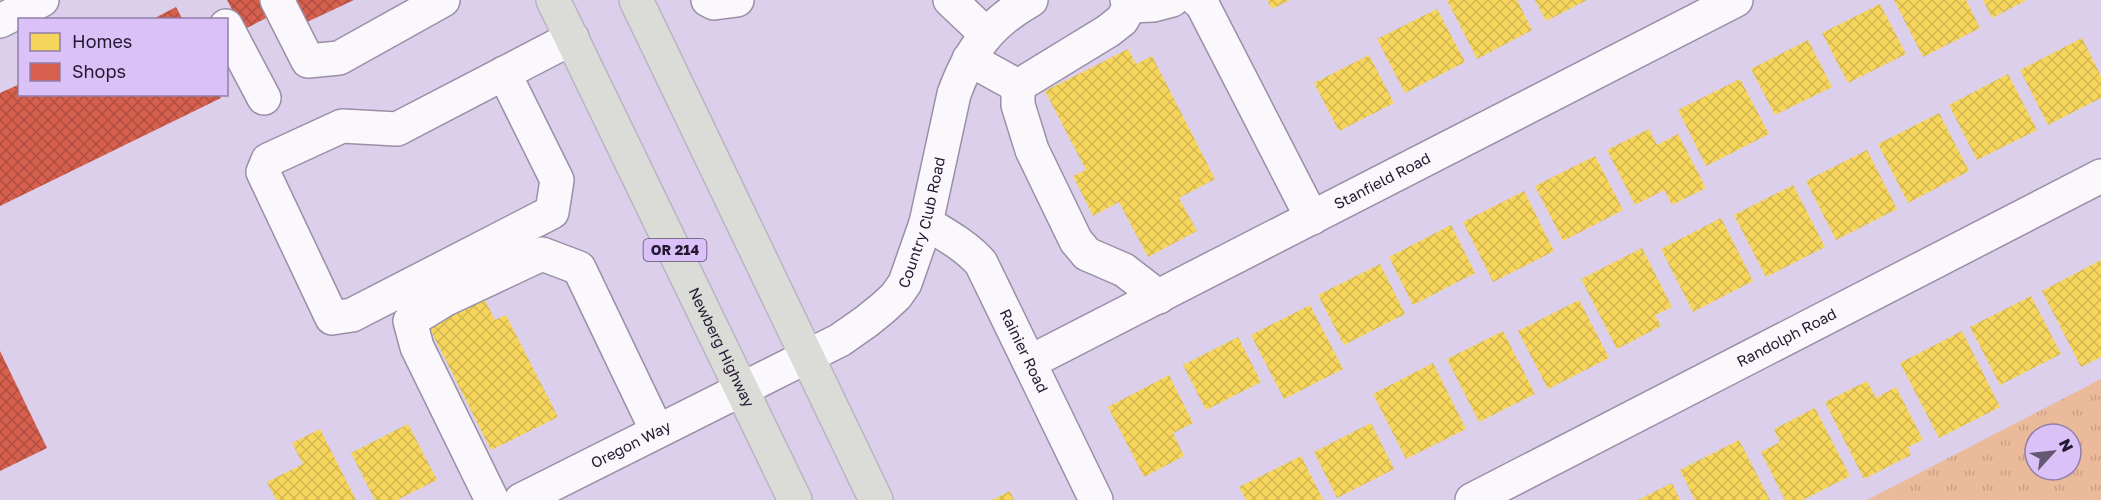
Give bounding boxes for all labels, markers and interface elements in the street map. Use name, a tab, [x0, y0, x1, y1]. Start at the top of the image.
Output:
legend	[18, 18, 228, 96]
text: Homes	[72, 30, 132, 52]
text: Shops	[72, 60, 126, 82]
street label: Stanfield Road	[1331, 148, 1433, 213]
street label: Country Club Road	[894, 155, 948, 290]
road number: OR 214	[644, 239, 706, 261]
street label: Newberg Highway	[685, 284, 759, 410]
street label: Randolph Road	[1733, 304, 1839, 370]
street label: Rainier Road	[997, 306, 1053, 395]
street label: Oregon Way	[588, 416, 674, 472]
north arrow	[2023, 422, 2083, 482]
text: N	[2055, 435, 2078, 455]

